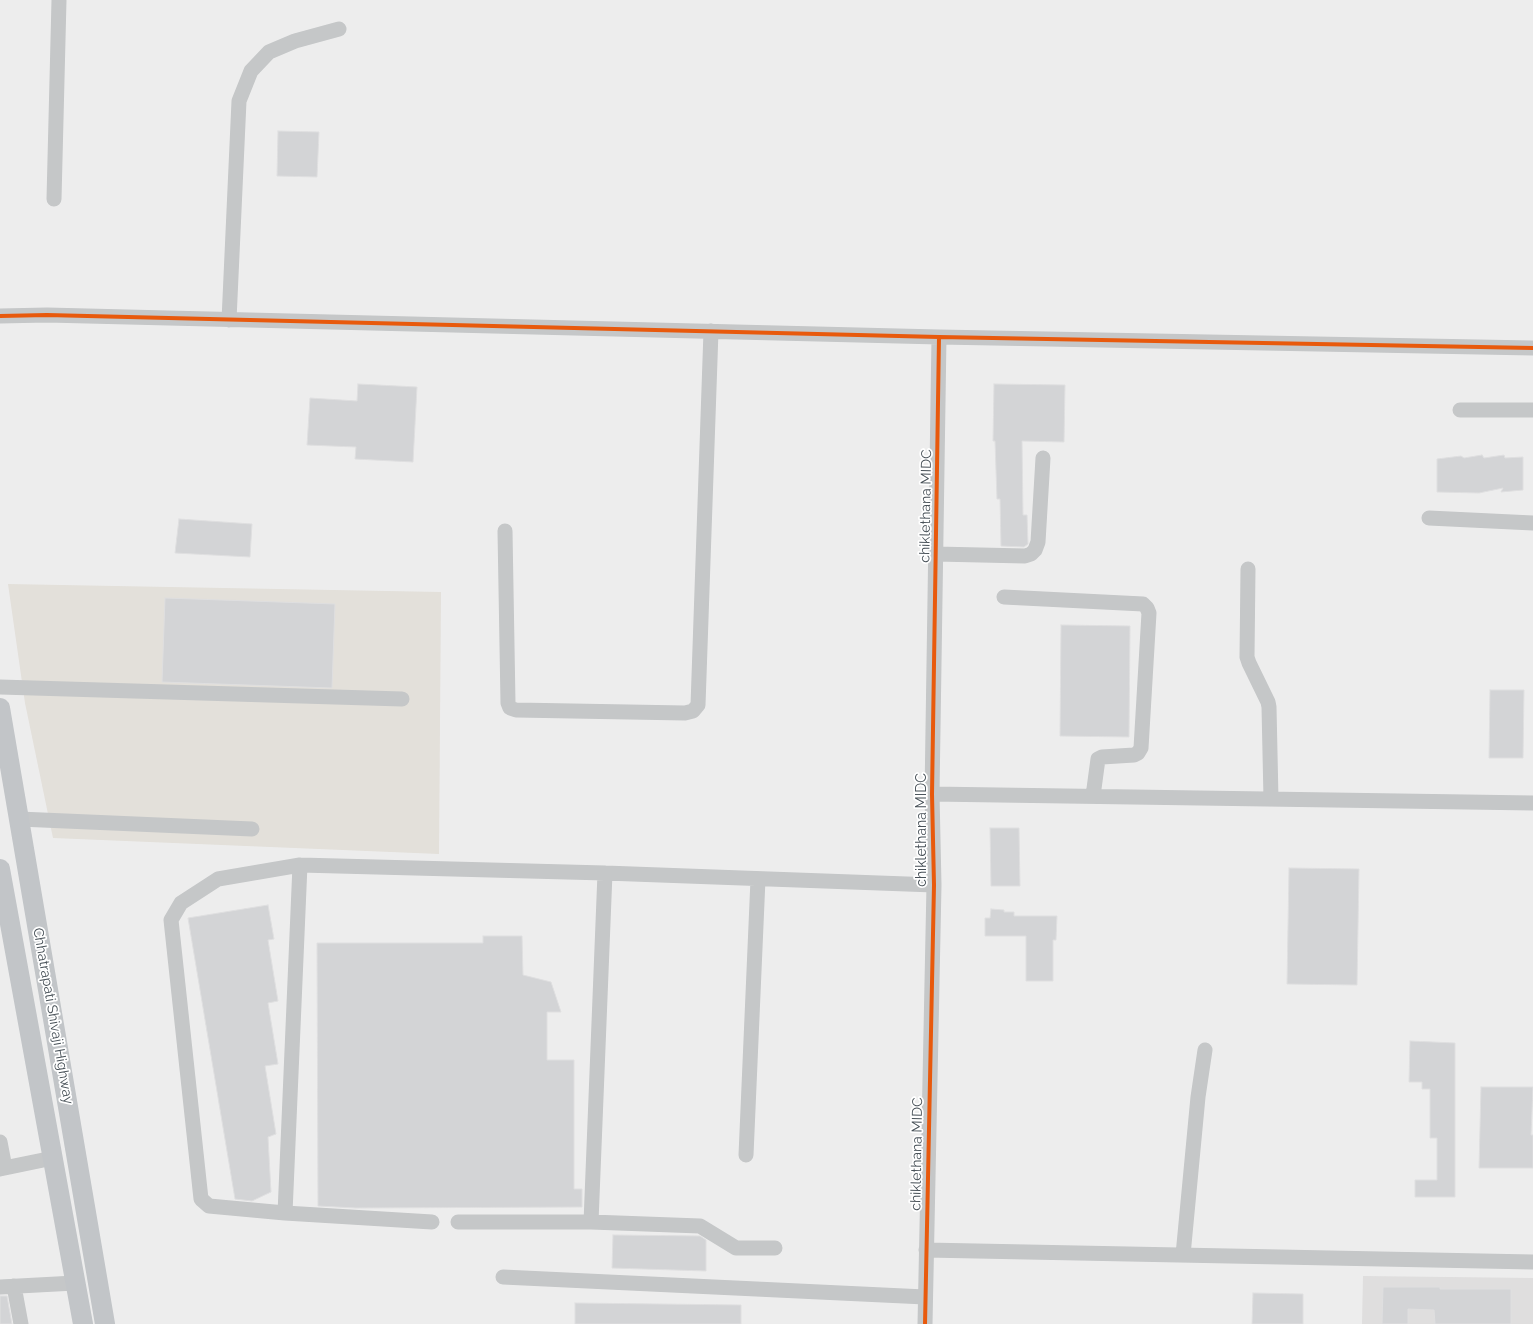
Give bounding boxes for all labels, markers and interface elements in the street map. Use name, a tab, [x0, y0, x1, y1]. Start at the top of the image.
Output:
street label: chiklethana MIDC	[917, 449, 935, 563]
street label: chiklethana MIDC	[914, 773, 930, 887]
street label: Chhatrapati Shivaji Highway	[29, 926, 77, 1106]
street label: chiklethana MIDC	[908, 1097, 926, 1211]

